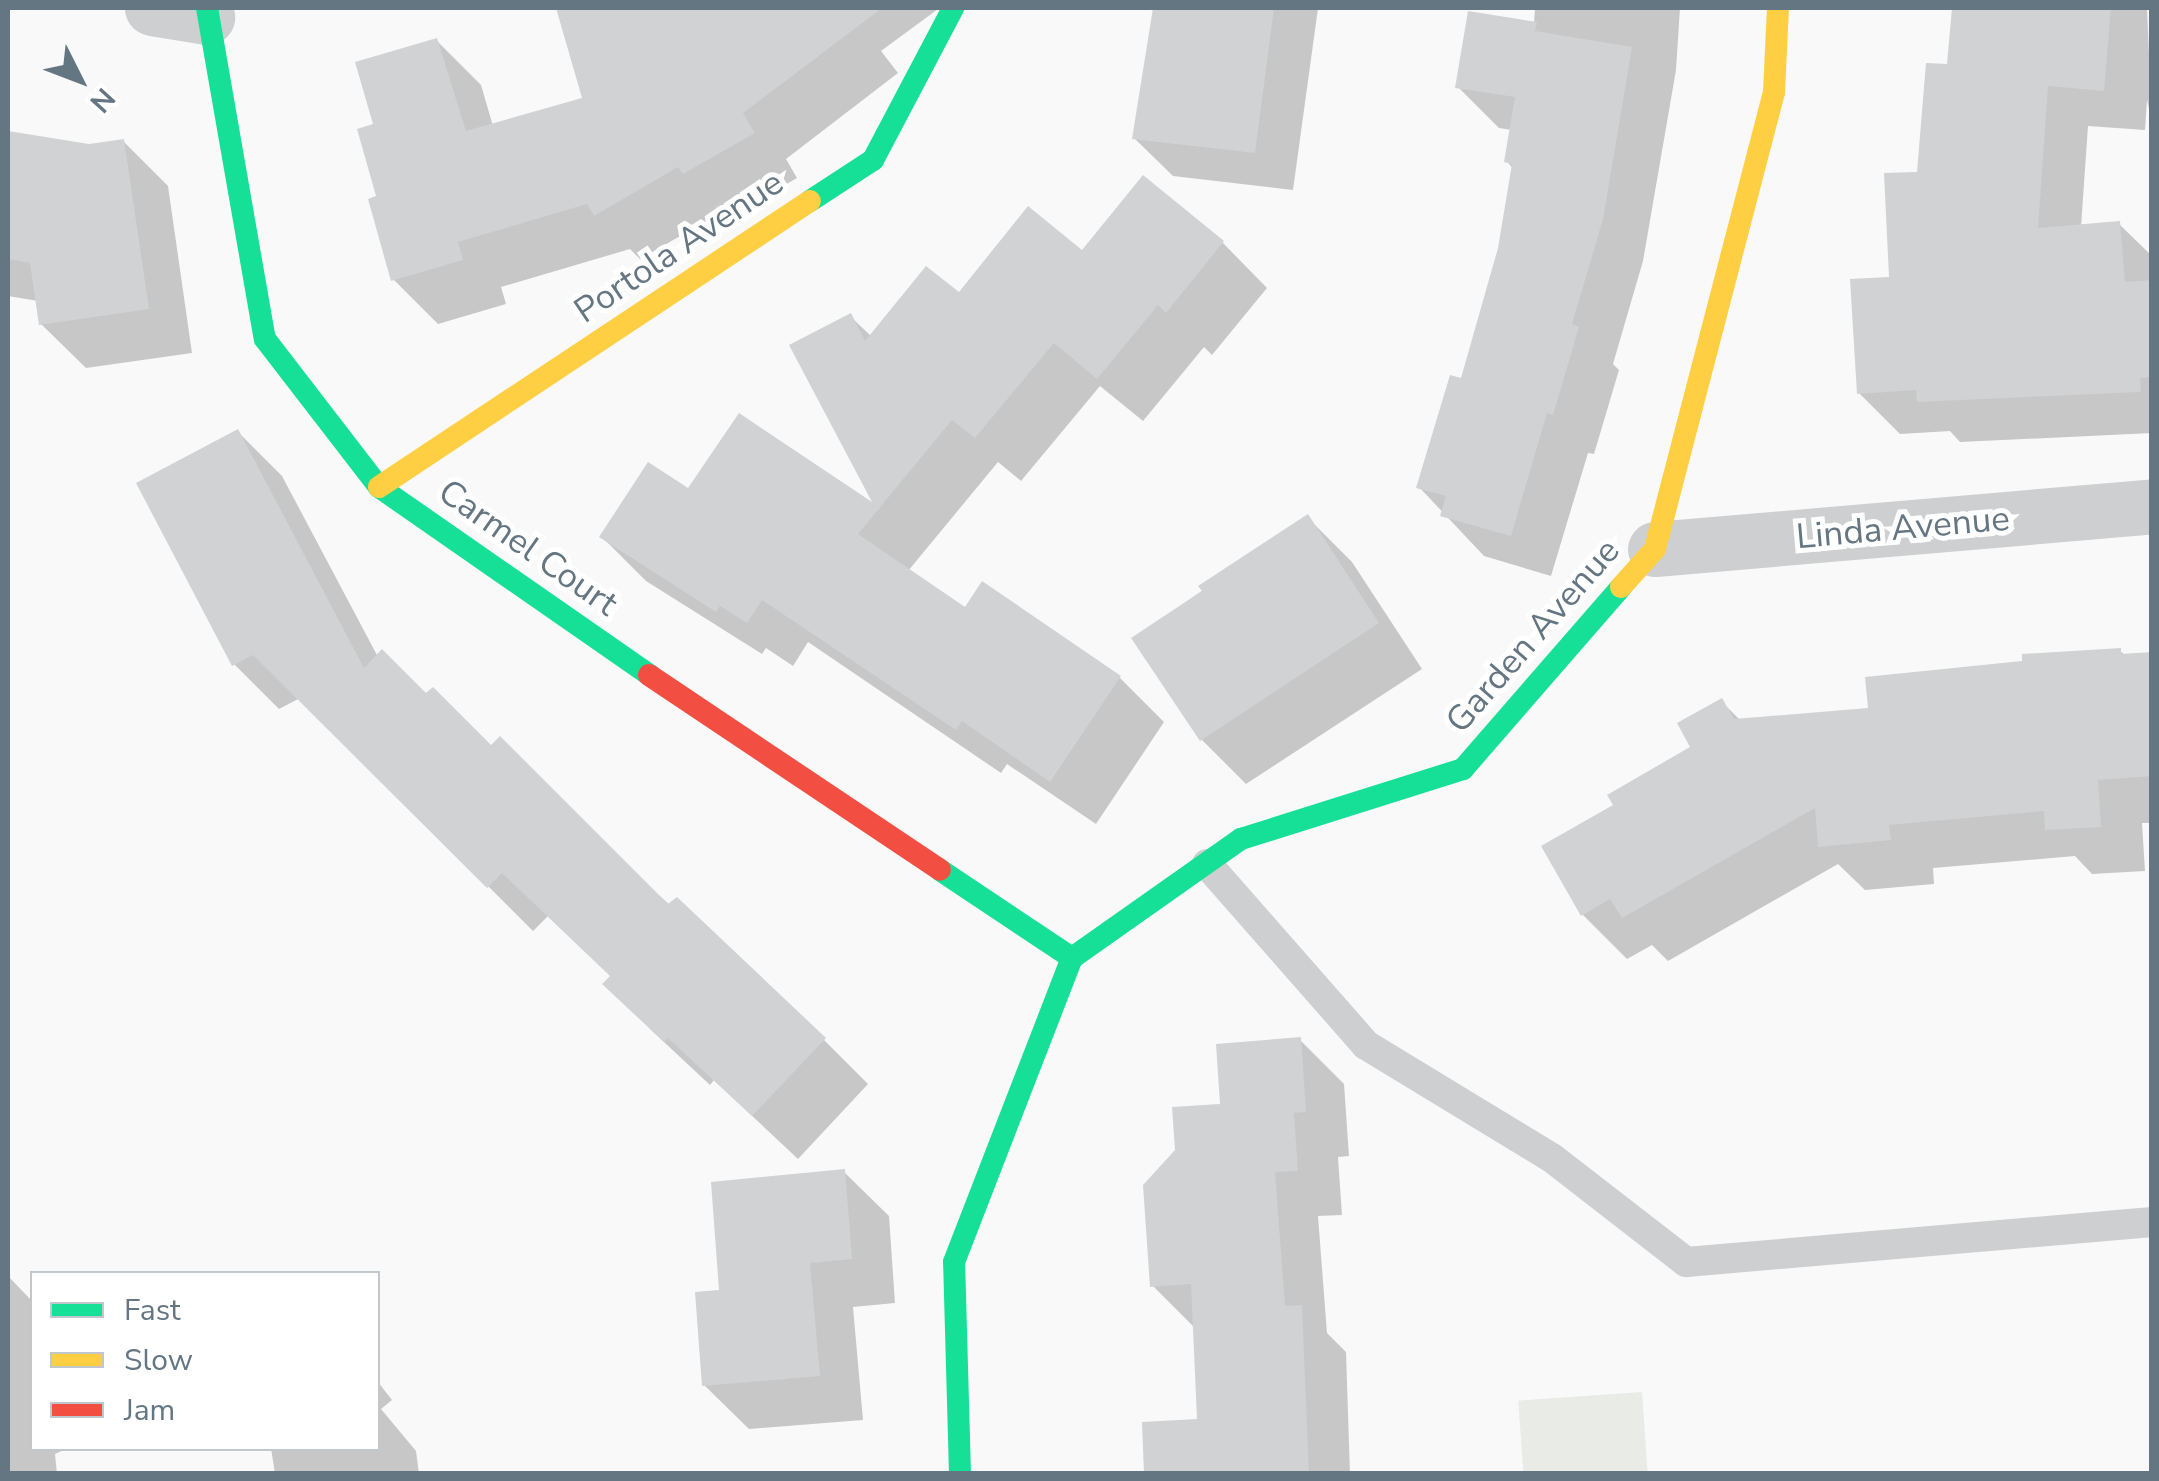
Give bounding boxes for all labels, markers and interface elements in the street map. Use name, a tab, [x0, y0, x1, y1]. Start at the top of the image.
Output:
north arrow	[30, 30, 130, 130]
text: N	[81, 80, 123, 121]
street label: Portola Avenue	[567, 162, 791, 332]
street label: Carmel Court	[430, 471, 626, 625]
street label: Linda Avenue	[1795, 498, 2011, 558]
street label: Garden Avenue	[1437, 530, 1629, 742]
legend	[30, 1271, 380, 1451]
text: Fast	[124, 1290, 181, 1331]
text: Slow	[124, 1340, 193, 1381]
text: Jam	[124, 1390, 175, 1431]

